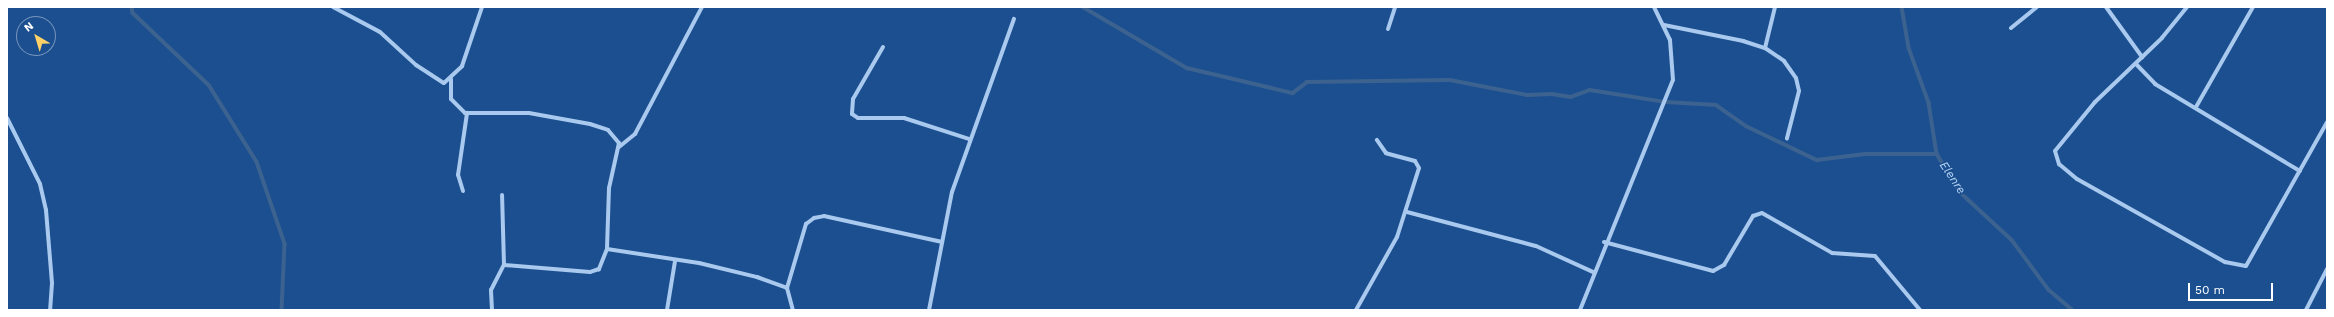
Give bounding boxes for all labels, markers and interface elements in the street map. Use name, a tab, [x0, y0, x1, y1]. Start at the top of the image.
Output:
north arrow	[16, 16, 56, 56]
text: N	[22, 19, 36, 35]
water label: Elenre	[1936, 159, 1968, 197]
scale bar	[2190, 275, 2275, 301]
text: 50 m	[2195, 283, 2225, 297]

